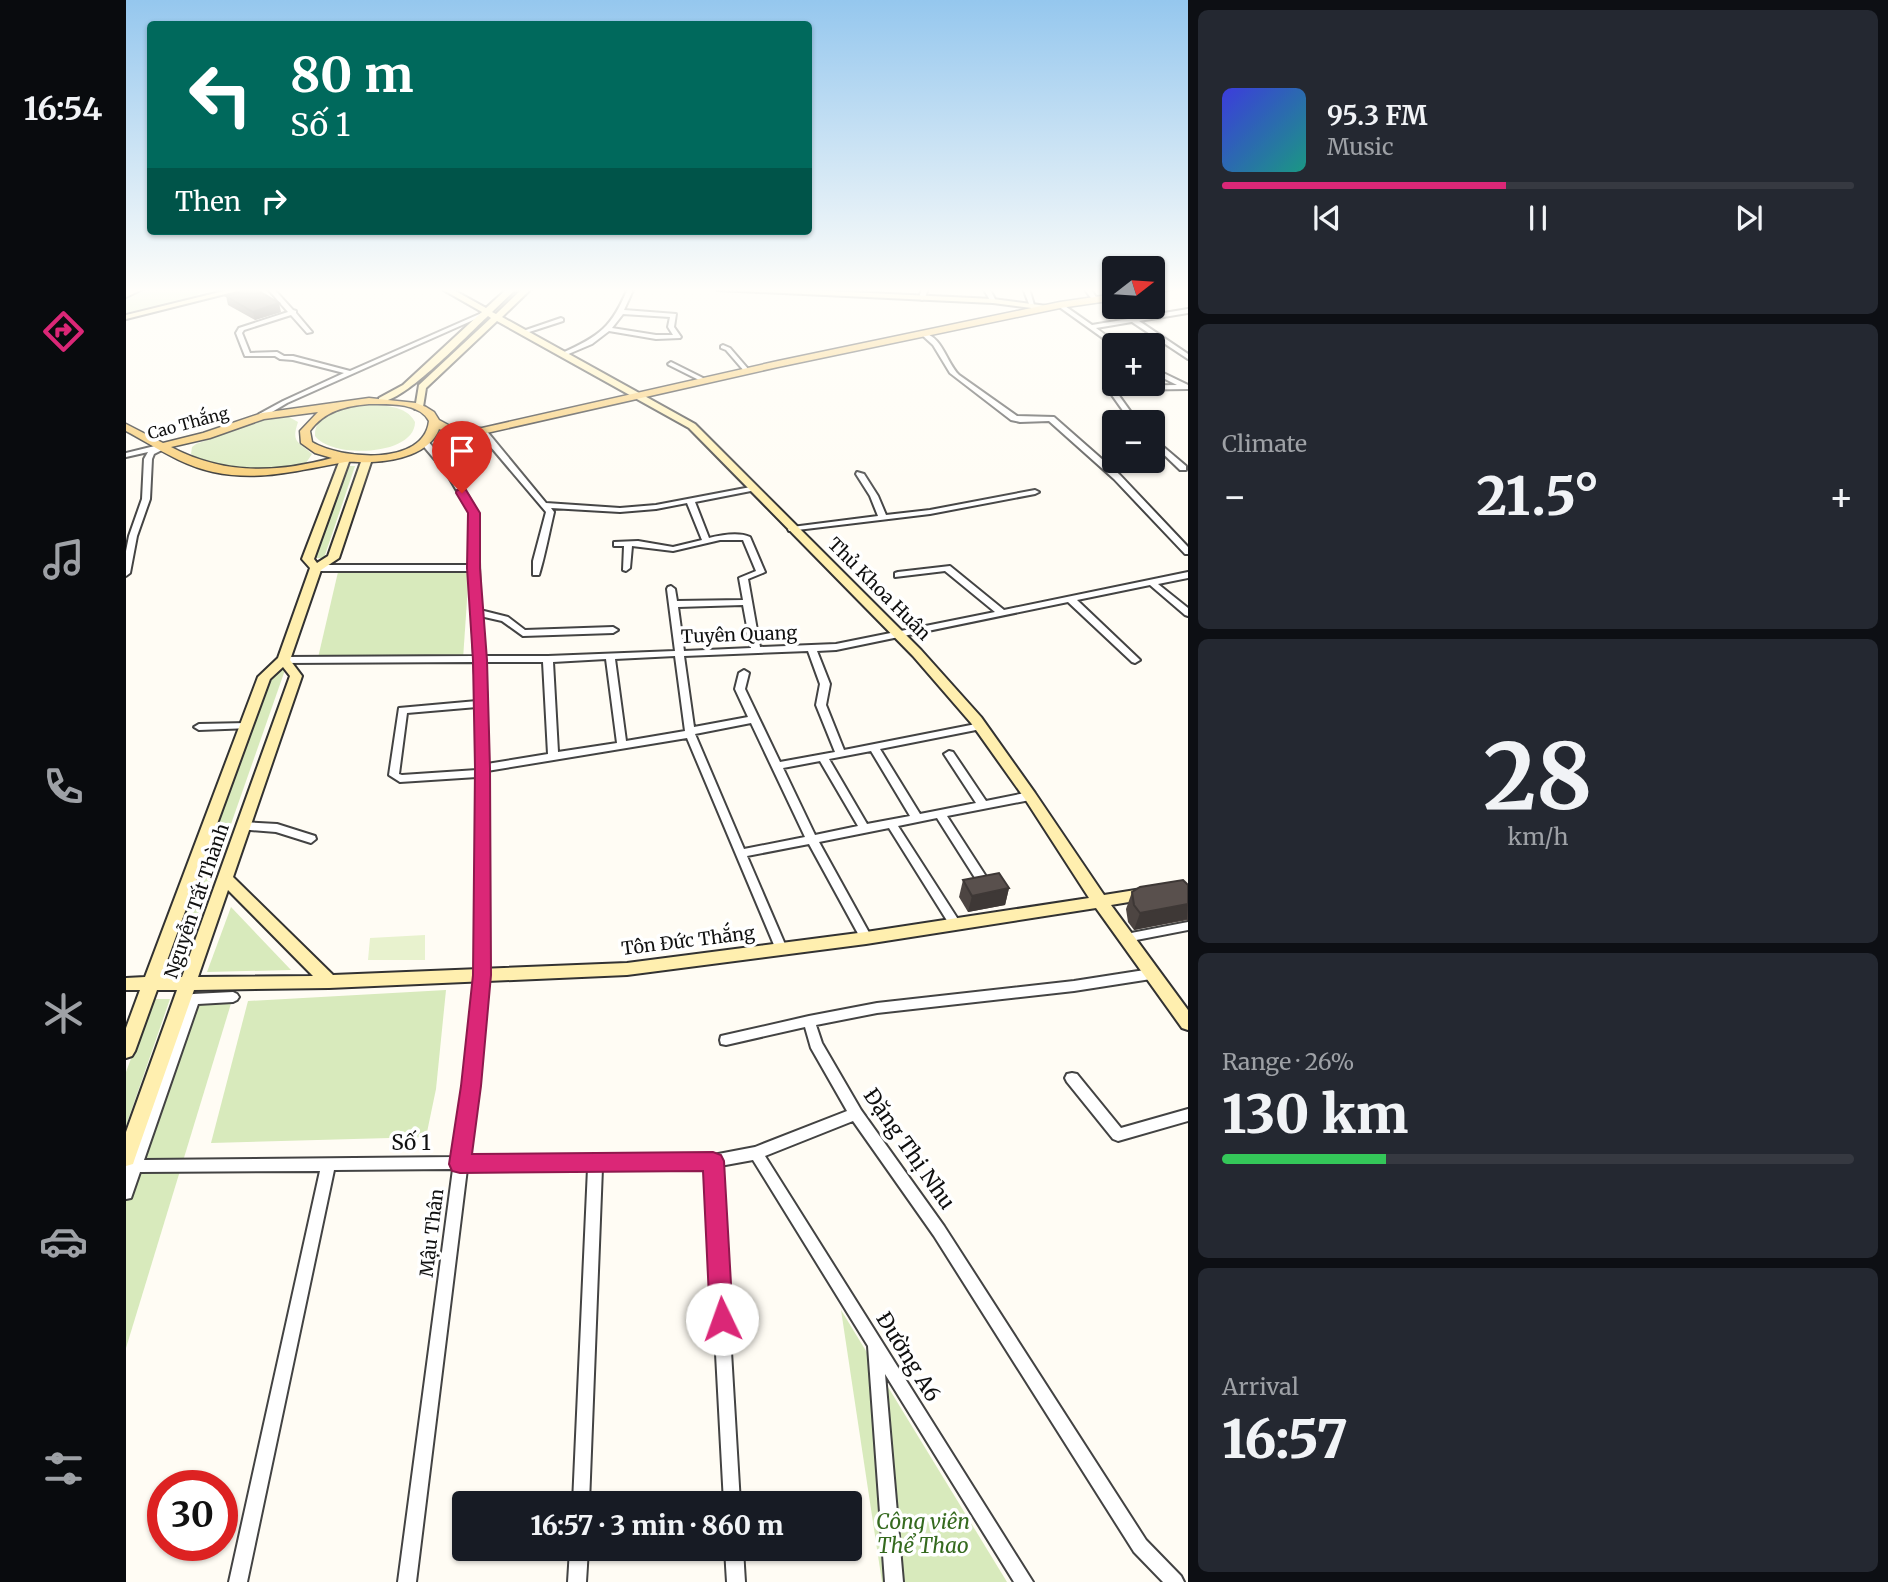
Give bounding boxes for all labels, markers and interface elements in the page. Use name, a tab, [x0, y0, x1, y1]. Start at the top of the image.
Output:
text: 80 m	[290, 44, 413, 105]
icon: left	[175, 49, 266, 140]
text: 16:54	[24, 89, 102, 129]
text: 95.3 FM	[1327, 99, 1428, 132]
text: Số 1	[290, 105, 350, 145]
text: Music	[1327, 132, 1394, 161]
icon: right	[255, 182, 293, 220]
text: Then	[175, 185, 241, 218]
icon: previous	[1308, 199, 1346, 237]
icon: pause	[1519, 199, 1557, 237]
icon: next	[1730, 199, 1768, 237]
north arrow	[1102, 256, 1166, 318]
map controls	[1102, 256, 1165, 473]
icon: directions	[39, 307, 88, 356]
button: +	[1102, 333, 1165, 396]
street label: Cao Thắng	[145, 401, 231, 443]
button: −	[1102, 410, 1165, 473]
pin	[432, 421, 492, 493]
text: Climate	[1222, 429, 1307, 458]
icon: arrive	[443, 432, 481, 470]
text: 21.5°	[1477, 464, 1599, 529]
text: −	[1222, 473, 1247, 520]
text: +	[1829, 473, 1854, 520]
street label: Thủ Khoa Huân	[823, 532, 936, 645]
icon: music	[39, 535, 88, 584]
street label: Tuyên Quang	[680, 621, 798, 648]
text: 28	[1483, 719, 1593, 834]
icon: phone	[39, 762, 88, 811]
street label: Nguyễn Tất Thành	[159, 820, 234, 981]
text: km/h	[1508, 822, 1568, 851]
street label: Tôn Đức Thắng	[620, 919, 756, 960]
icon: climate	[39, 989, 88, 1038]
text: Range · 26%	[1222, 1047, 1354, 1076]
text: 130 km	[1222, 1082, 1408, 1147]
street label: Đặng Thị Nhu	[858, 1083, 961, 1214]
street label: Số 1	[391, 1129, 431, 1156]
street label: Mậu Thân	[415, 1187, 448, 1278]
icon: car	[39, 1217, 88, 1266]
position arrow	[685, 1282, 759, 1356]
street label: Đường A6	[870, 1307, 947, 1407]
text: Arrival	[1222, 1372, 1299, 1401]
text: 16:57	[1222, 1407, 1348, 1472]
icon: filters	[39, 1444, 88, 1493]
speed limit sign: 30	[147, 1470, 238, 1561]
park label: Công viên Thể Thao	[876, 1508, 970, 1559]
text: 16:57 · 3 min · 860 m	[530, 1509, 784, 1542]

